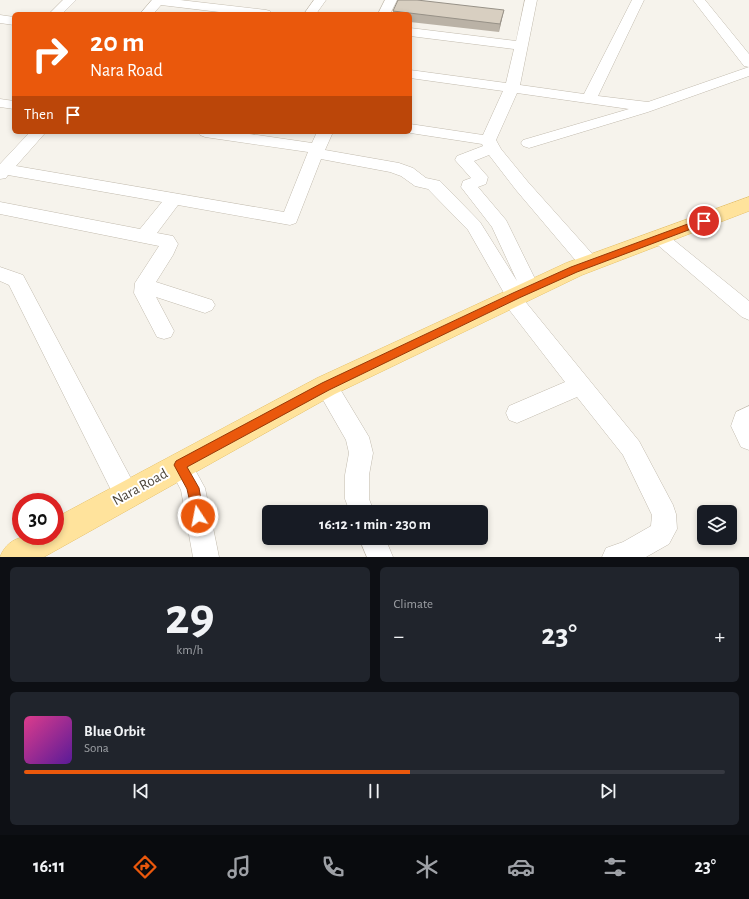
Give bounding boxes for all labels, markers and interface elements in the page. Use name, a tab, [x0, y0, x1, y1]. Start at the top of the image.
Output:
icon: right	[24, 28, 76, 80]
text: 20 m	[90, 29, 145, 57]
text: Nara Road	[90, 62, 163, 80]
icon: arrive	[62, 104, 84, 126]
text: Then	[24, 107, 54, 122]
pin	[687, 204, 721, 238]
icon: arrive	[693, 210, 715, 232]
street label: Nara Road	[110, 466, 170, 508]
speed limit sign: 30	[12, 493, 64, 545]
position arrow	[177, 495, 219, 537]
map controls	[697, 505, 737, 545]
button: layers	[697, 505, 737, 545]
text: 16:12 · 1 min · 230 m	[319, 517, 431, 532]
text: 29	[165, 591, 215, 643]
text: Climate	[394, 598, 433, 611]
text: 23°	[541, 620, 577, 650]
text: −	[394, 625, 404, 647]
text: +	[714, 625, 725, 647]
text: km/h	[176, 644, 203, 657]
text: Blue Orbit	[84, 724, 145, 739]
text: Sona	[84, 742, 109, 755]
icon: previous	[130, 780, 152, 802]
icon: pause	[363, 780, 385, 802]
icon: next	[597, 780, 619, 802]
icon: directions	[131, 853, 159, 881]
icon: music	[225, 853, 253, 881]
icon: phone	[319, 853, 347, 881]
icon: climate	[413, 853, 441, 881]
icon: car	[507, 853, 535, 881]
icon: filters	[601, 853, 629, 881]
text: 16:11	[33, 858, 65, 876]
text: 23°	[694, 858, 716, 876]

